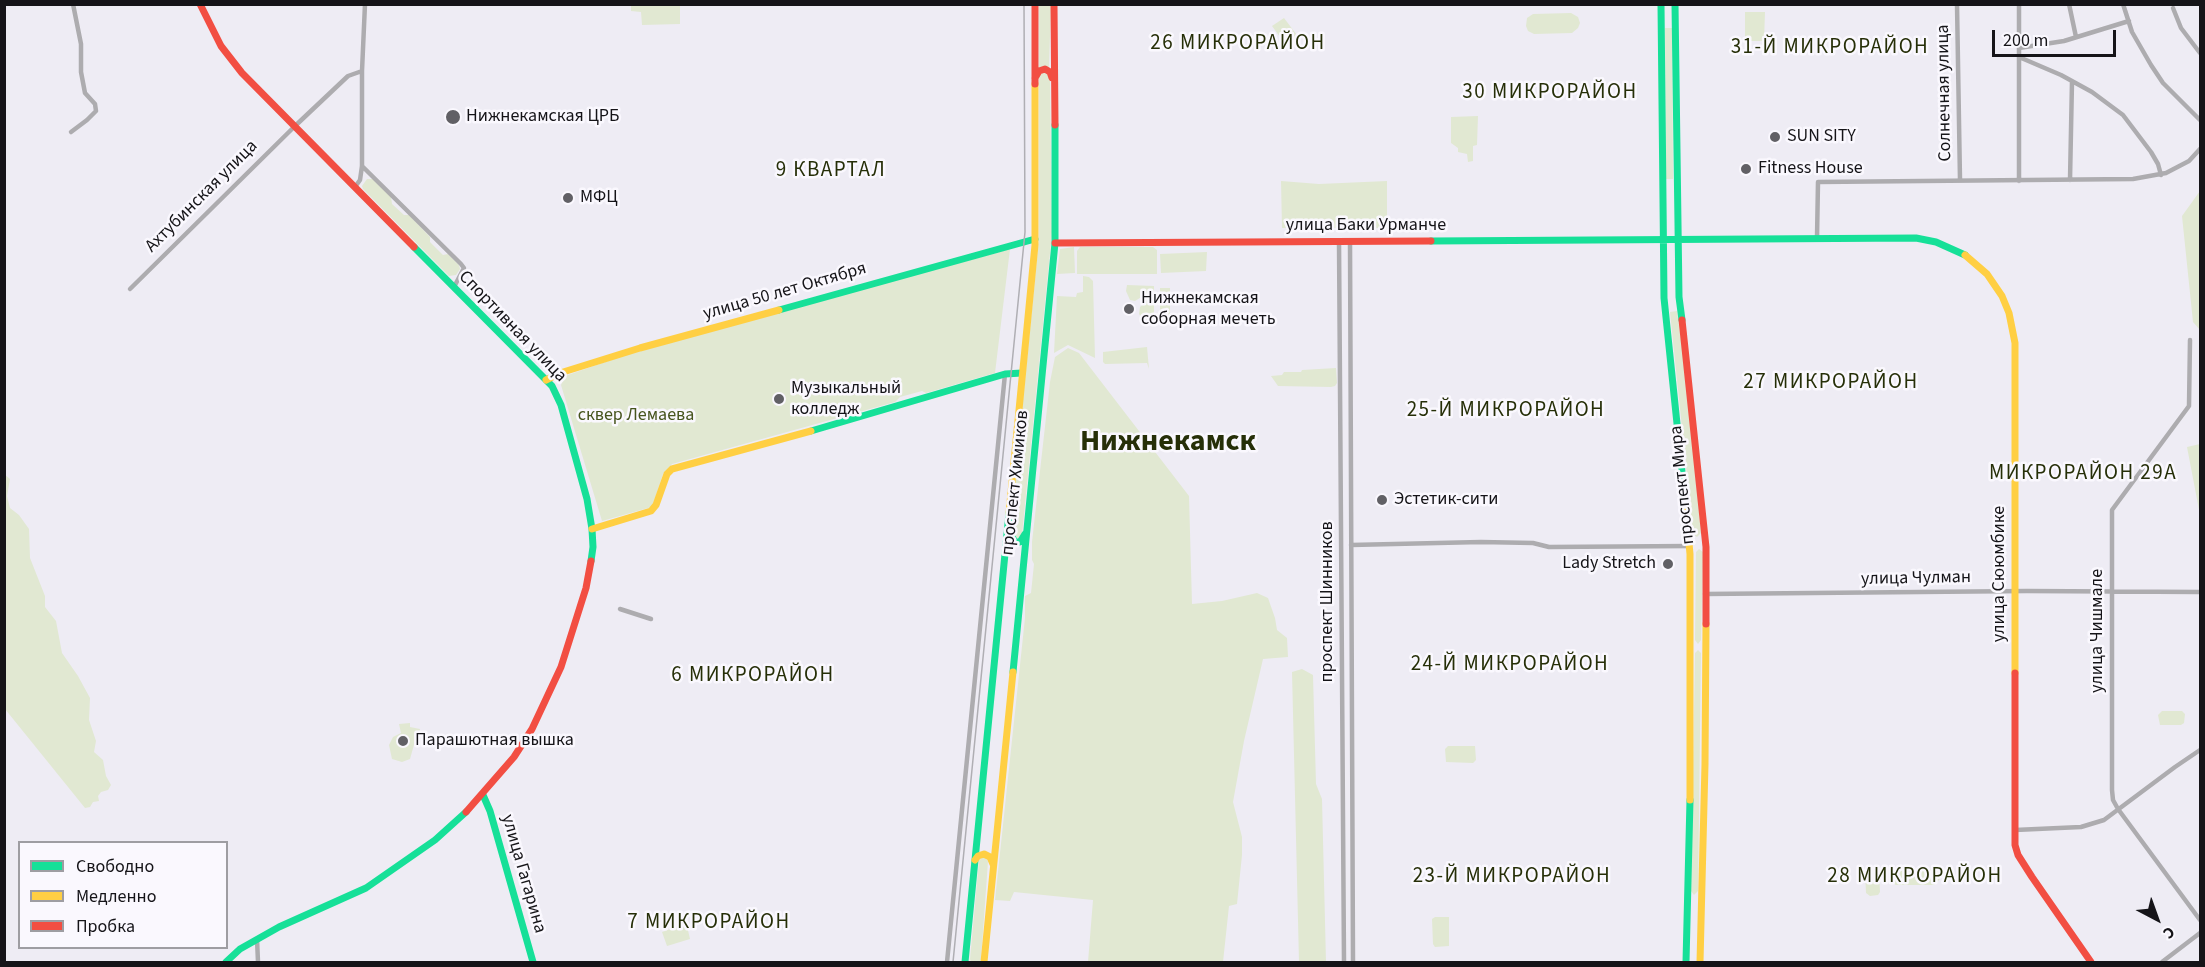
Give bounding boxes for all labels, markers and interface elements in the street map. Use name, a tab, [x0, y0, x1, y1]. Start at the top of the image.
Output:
scale bar	[1995, 18, 2120, 56]
street label: Солнечная улица	[1933, 24, 1957, 162]
text: 200 m	[2003, 28, 2048, 53]
district label: 26 МИКРОРАЙОН	[1150, 31, 1326, 57]
district label: 31-Й МИКРОРАЙОН	[1731, 35, 1929, 61]
district label: 30 МИКРОРАЙОН	[1462, 80, 1638, 106]
place label: Нижнекамская ЦРБ	[466, 106, 619, 128]
marker: Нижнекамская ЦРБ	[444, 108, 462, 126]
place label: SUN SITY	[1787, 126, 1856, 148]
marker: SUN SITY	[1768, 130, 1782, 144]
street label: Ахтубинская улица	[141, 136, 263, 258]
district label: 9 КВАРТАЛ	[776, 158, 886, 184]
place label: Fitness House	[1758, 158, 1863, 180]
marker: Fitness House	[1739, 162, 1753, 176]
place label: МФЦ	[580, 187, 618, 209]
marker: МФЦ	[561, 191, 575, 205]
street label: улица Баки Урманче	[1286, 215, 1446, 237]
street label: улица 50 лет Октября	[701, 258, 869, 326]
street label: Спортивная улица	[453, 267, 571, 387]
place label: Нижнекамская соборная мечеть	[1141, 288, 1276, 330]
marker: Нижнекамская соборная мечеть	[1122, 302, 1136, 316]
district label: 27 МИКРОРАЙОН	[1743, 370, 1919, 396]
place label: Музыкальный колледж	[791, 378, 901, 420]
marker: Музыкальный колледж	[772, 392, 786, 406]
district label: 25-Й МИКРОРАЙОН	[1407, 398, 1605, 424]
park label: сквер Лемаева	[578, 405, 694, 427]
street label: проспект Химиков	[998, 409, 1034, 557]
district label: Нижнекамск	[1080, 425, 1256, 461]
street label: проспект Мира	[1666, 425, 1700, 545]
district label: МИКРОРАЙОН 29А	[1989, 461, 2177, 487]
place label: Эстетик-сити	[1394, 489, 1498, 511]
marker: Эстетик-сити	[1375, 493, 1389, 507]
street label: улица Сююмбике	[1989, 506, 2011, 642]
street label: проспект Шинников	[1317, 521, 1339, 683]
place label: Lady Stretch	[1562, 553, 1656, 575]
marker: Lady Stretch	[1661, 557, 1675, 571]
street label: улица Чулман	[1861, 567, 1971, 591]
street label: улица Чишмале	[2087, 569, 2109, 693]
district label: 24-Й МИКРОРАЙОН	[1411, 652, 1609, 678]
district label: 6 МИКРОРАЙОН	[671, 663, 835, 689]
place label: Парашютная вышка	[415, 730, 574, 752]
marker: Парашютная вышка	[396, 734, 410, 748]
street label: улица Гагарина	[496, 812, 550, 936]
legend	[18, 841, 228, 949]
text: Свободно	[76, 854, 154, 879]
district label: 23-Й МИКРОРАЙОН	[1413, 864, 1611, 890]
district label: 28 МИКРОРАЙОН	[1827, 864, 2003, 890]
text: Медленно	[76, 884, 156, 909]
north arrow	[2127, 889, 2187, 949]
district label: 7 МИКРОРАЙОН	[627, 910, 791, 936]
text: Пробка	[76, 914, 135, 939]
text: С	[2158, 921, 2180, 944]

